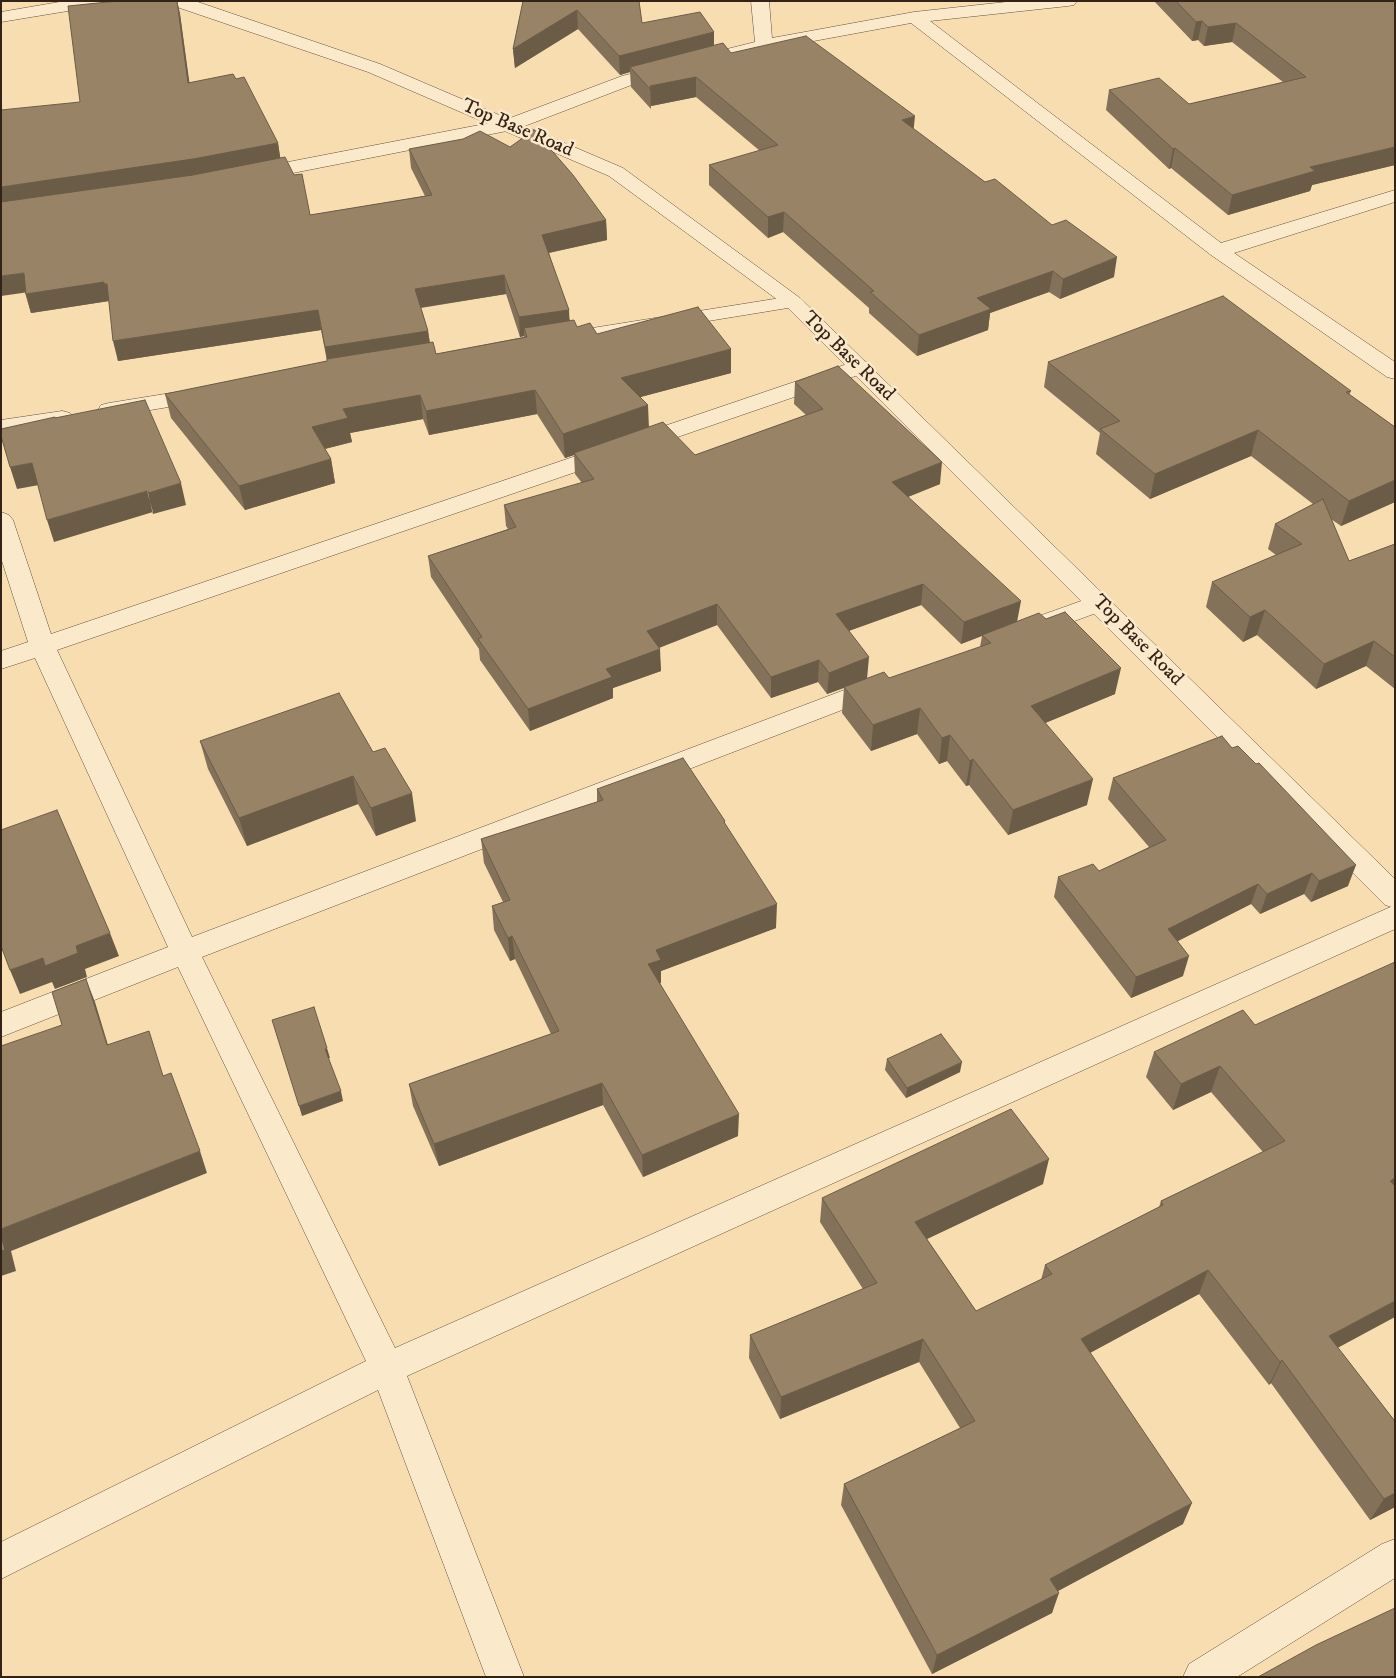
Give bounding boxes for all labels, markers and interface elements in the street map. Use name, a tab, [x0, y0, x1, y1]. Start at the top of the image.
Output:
street label: Top Base Road	[458, 95, 576, 163]
street label: Top Base Road	[797, 307, 899, 407]
street label: Top Base Road	[1086, 590, 1188, 692]

